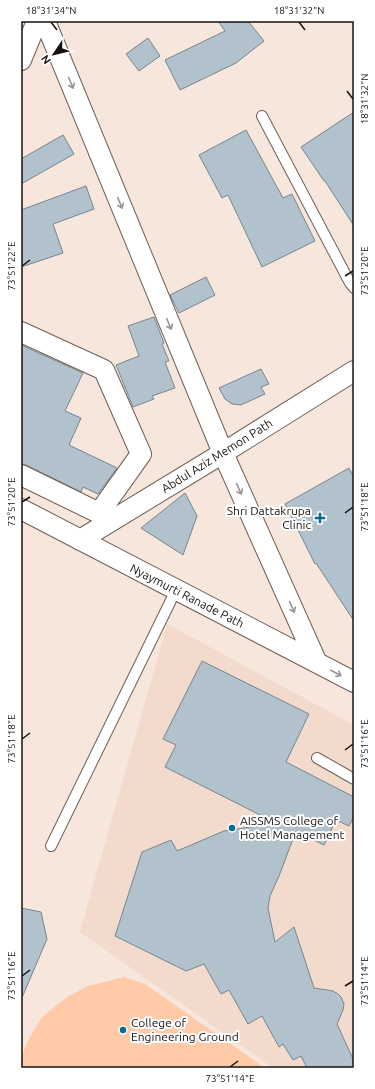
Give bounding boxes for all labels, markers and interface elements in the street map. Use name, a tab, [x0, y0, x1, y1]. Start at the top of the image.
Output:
text: 18°31'34"N	[26, 5, 76, 16]
text: 18°31'32"N	[274, 5, 324, 16]
north arrow	[34, 34, 74, 74]
text: N	[39, 53, 53, 67]
text: 18°31'32"N	[359, 74, 370, 124]
one-way arrow	[67, 77, 75, 89]
one-way arrow	[116, 197, 124, 209]
text: 73°51'22"E	[6, 241, 17, 291]
text: 73°51'20"E	[359, 246, 370, 296]
one-way arrow	[166, 317, 173, 329]
street label: Abdul Aziz Memon Path	[159, 416, 275, 495]
text: 73°51'20"E	[6, 477, 17, 527]
one-way arrow	[236, 482, 243, 494]
text: 73°51'18"E	[359, 482, 370, 532]
place label: Shri Dattakrupa Clinic	[227, 504, 311, 531]
marker: Shri Dattakrupa Clinic	[314, 512, 326, 524]
street label: Nyaymurti Ranade Path	[128, 561, 246, 630]
one-way arrow	[289, 601, 296, 613]
one-way arrow	[329, 670, 341, 677]
text: 73°51'18"E	[6, 714, 17, 764]
text: 73°51'16"E	[359, 719, 370, 769]
place label: AISSMS College of Hotel Management	[240, 814, 345, 841]
marker: AISSMS College of Hotel Management	[227, 823, 237, 833]
text: 73°51'16"E	[6, 951, 17, 1001]
text: 73°51'14"E	[359, 956, 370, 1006]
place label: College of Engineering Ground	[131, 1016, 239, 1043]
marker: College of Engineering Ground	[118, 1025, 128, 1035]
text: 73°51'14"E	[205, 1073, 255, 1084]

